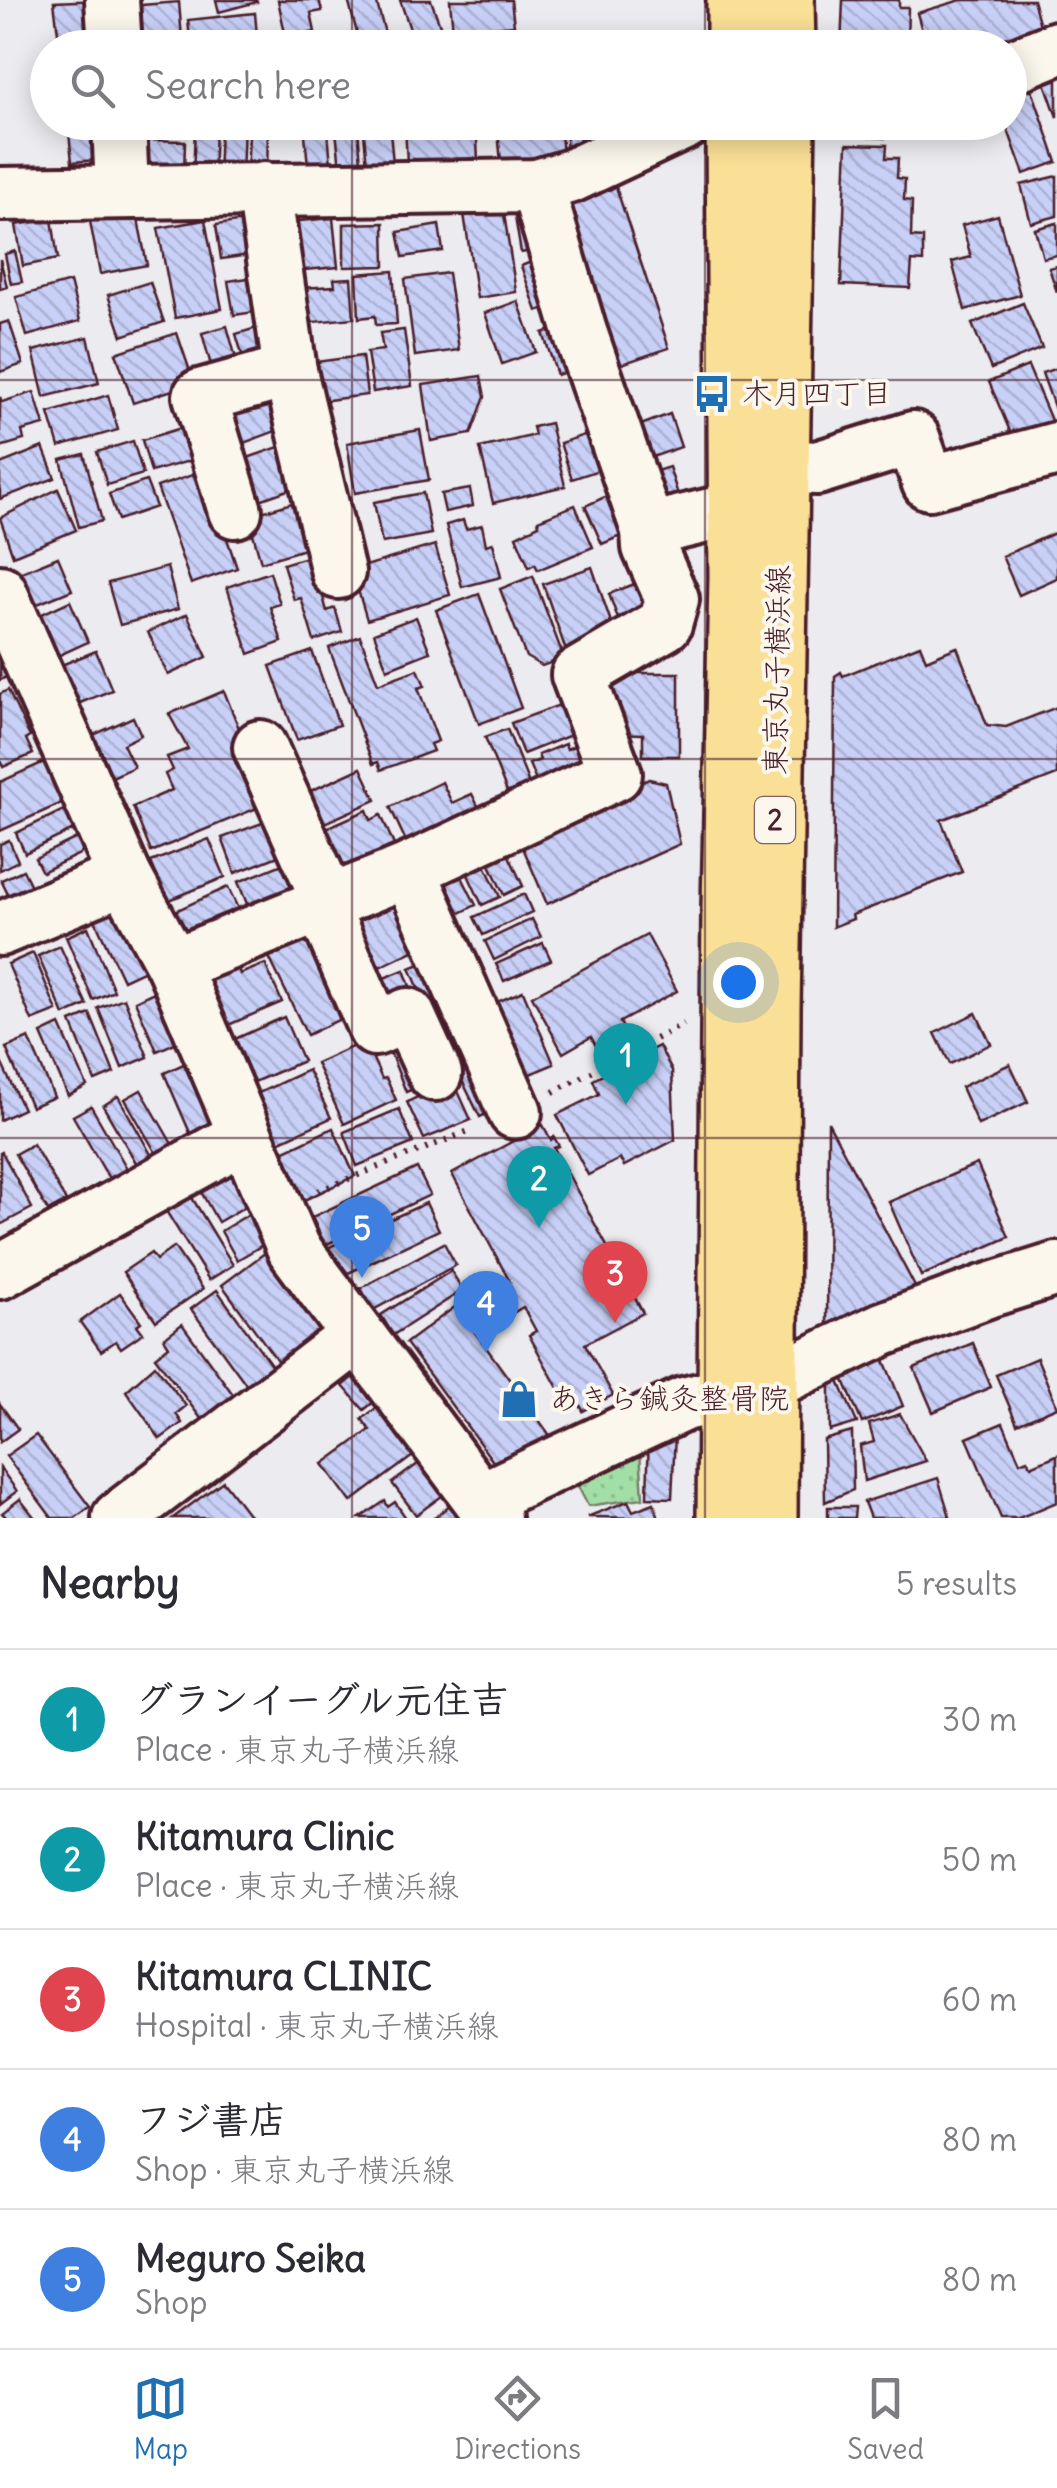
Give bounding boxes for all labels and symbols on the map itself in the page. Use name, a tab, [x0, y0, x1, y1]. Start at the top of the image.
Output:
bus stop icon: 木月四丁目	[691, 373, 733, 415]
place label: 木月四丁目	[742, 374, 892, 412]
street label: 東京丸子横浜線	[755, 565, 797, 775]
road number: 2	[755, 797, 795, 843]
your location	[713, 957, 764, 1008]
pin: 1	[594, 1022, 658, 1105]
pin: 2	[506, 1146, 572, 1228]
pin: 5	[330, 1196, 394, 1278]
pin: 3	[582, 1240, 648, 1323]
pin: 4	[454, 1270, 518, 1353]
shop icon: あきら鍼灸整骨院	[498, 1378, 540, 1420]
place label: あきら鍼灸整骨院	[549, 1379, 789, 1417]

